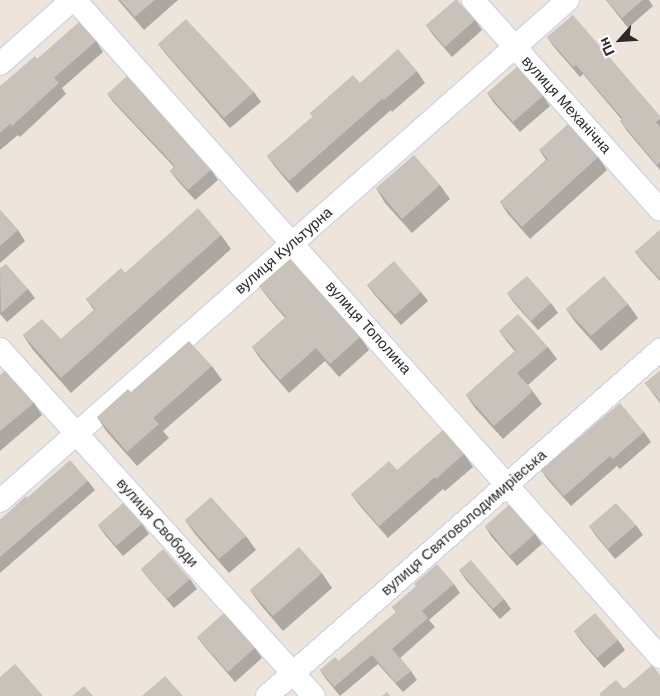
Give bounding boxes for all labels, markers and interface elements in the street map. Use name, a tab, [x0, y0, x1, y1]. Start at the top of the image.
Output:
north arrow	[595, 15, 645, 65]
text: Пн	[594, 34, 619, 59]
street label: вулиця Механічна	[517, 53, 615, 157]
street label: вулиця Культурна	[232, 204, 336, 298]
street label: вулиця Тополина	[322, 278, 414, 378]
street label: вулиця Святоволодимирівська	[378, 446, 550, 600]
street label: вулиця Свободи	[112, 475, 202, 571]

